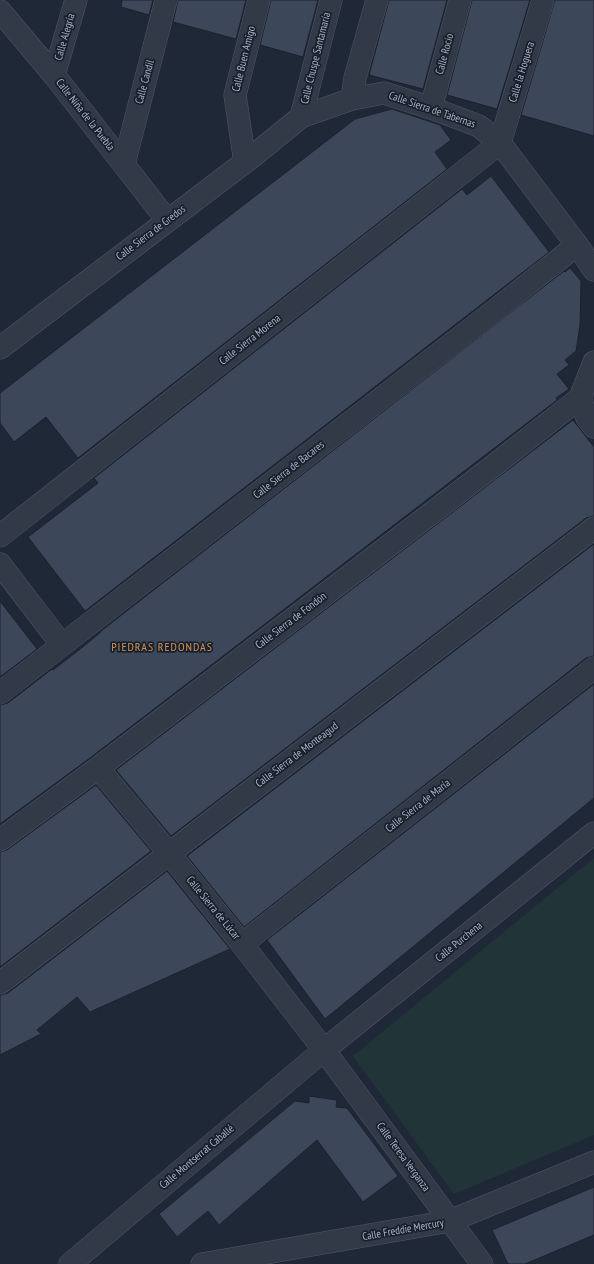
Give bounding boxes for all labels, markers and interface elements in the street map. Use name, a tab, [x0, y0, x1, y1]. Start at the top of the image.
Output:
street label: Calle Chuspe Santamaría	[298, 11, 334, 105]
street label: Calle Alegría	[52, 12, 78, 62]
street label: Calle Buen Amigo	[229, 25, 259, 93]
street label: Calle Rocío	[433, 32, 457, 76]
street label: Calle la Hoguera	[507, 40, 537, 104]
street label: Calle Candil	[133, 58, 157, 106]
street label: Calle Niña de la Puebla	[53, 76, 117, 154]
street label: Calle Sierra de Tabernas	[387, 89, 477, 131]
street label: Calle Sierra de Gredos	[114, 203, 188, 263]
street label: Calle Sierra Morena	[217, 312, 283, 368]
street label: Calle Sierra de Bacares	[251, 438, 327, 502]
street label: Calle Sierra de Fondón	[253, 590, 329, 652]
district label: PIEDRAS REDONDAS	[111, 641, 213, 655]
street label: Calle Sierra de Monteagud	[253, 720, 341, 790]
street label: Calle Sierra de María	[383, 777, 453, 835]
street label: Calle Sierra de Lúcar	[183, 874, 243, 942]
street label: Calle Purchena	[433, 919, 485, 965]
street label: Calle Teresa Verganza	[374, 1120, 432, 1194]
street label: Calle Montserrat Caballé	[157, 1122, 237, 1192]
street label: Calle Freddie Mercury	[361, 1216, 445, 1244]

